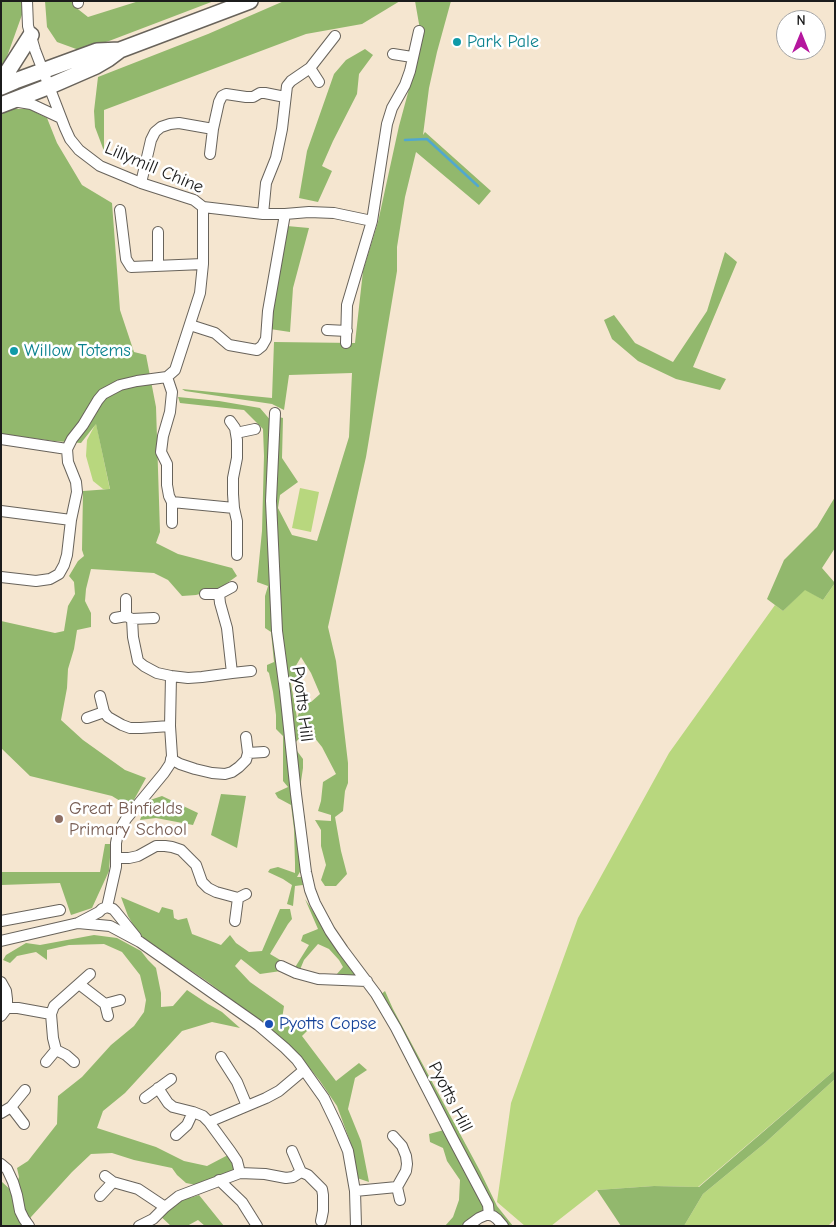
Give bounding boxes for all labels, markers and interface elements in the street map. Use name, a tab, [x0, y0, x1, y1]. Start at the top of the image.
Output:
north arrow	[776, 10, 826, 60]
text: N	[796, 12, 806, 29]
place label: Park Pale	[467, 31, 539, 53]
marker: Park Pale	[451, 36, 463, 48]
street label: Lillymill Chine	[101, 137, 207, 199]
place label: Willow Totems	[24, 340, 131, 362]
marker: Willow Totems	[8, 345, 20, 357]
street label: Pyotts Hill	[287, 665, 317, 743]
place label: Great Binfields Primary School	[69, 798, 187, 841]
marker: Great Binfields Primary School	[53, 813, 65, 825]
place label: Pyotts Copse	[279, 1013, 376, 1035]
marker: Pyotts Copse	[263, 1018, 275, 1030]
street label: Pyotts Hill	[423, 1058, 477, 1136]

